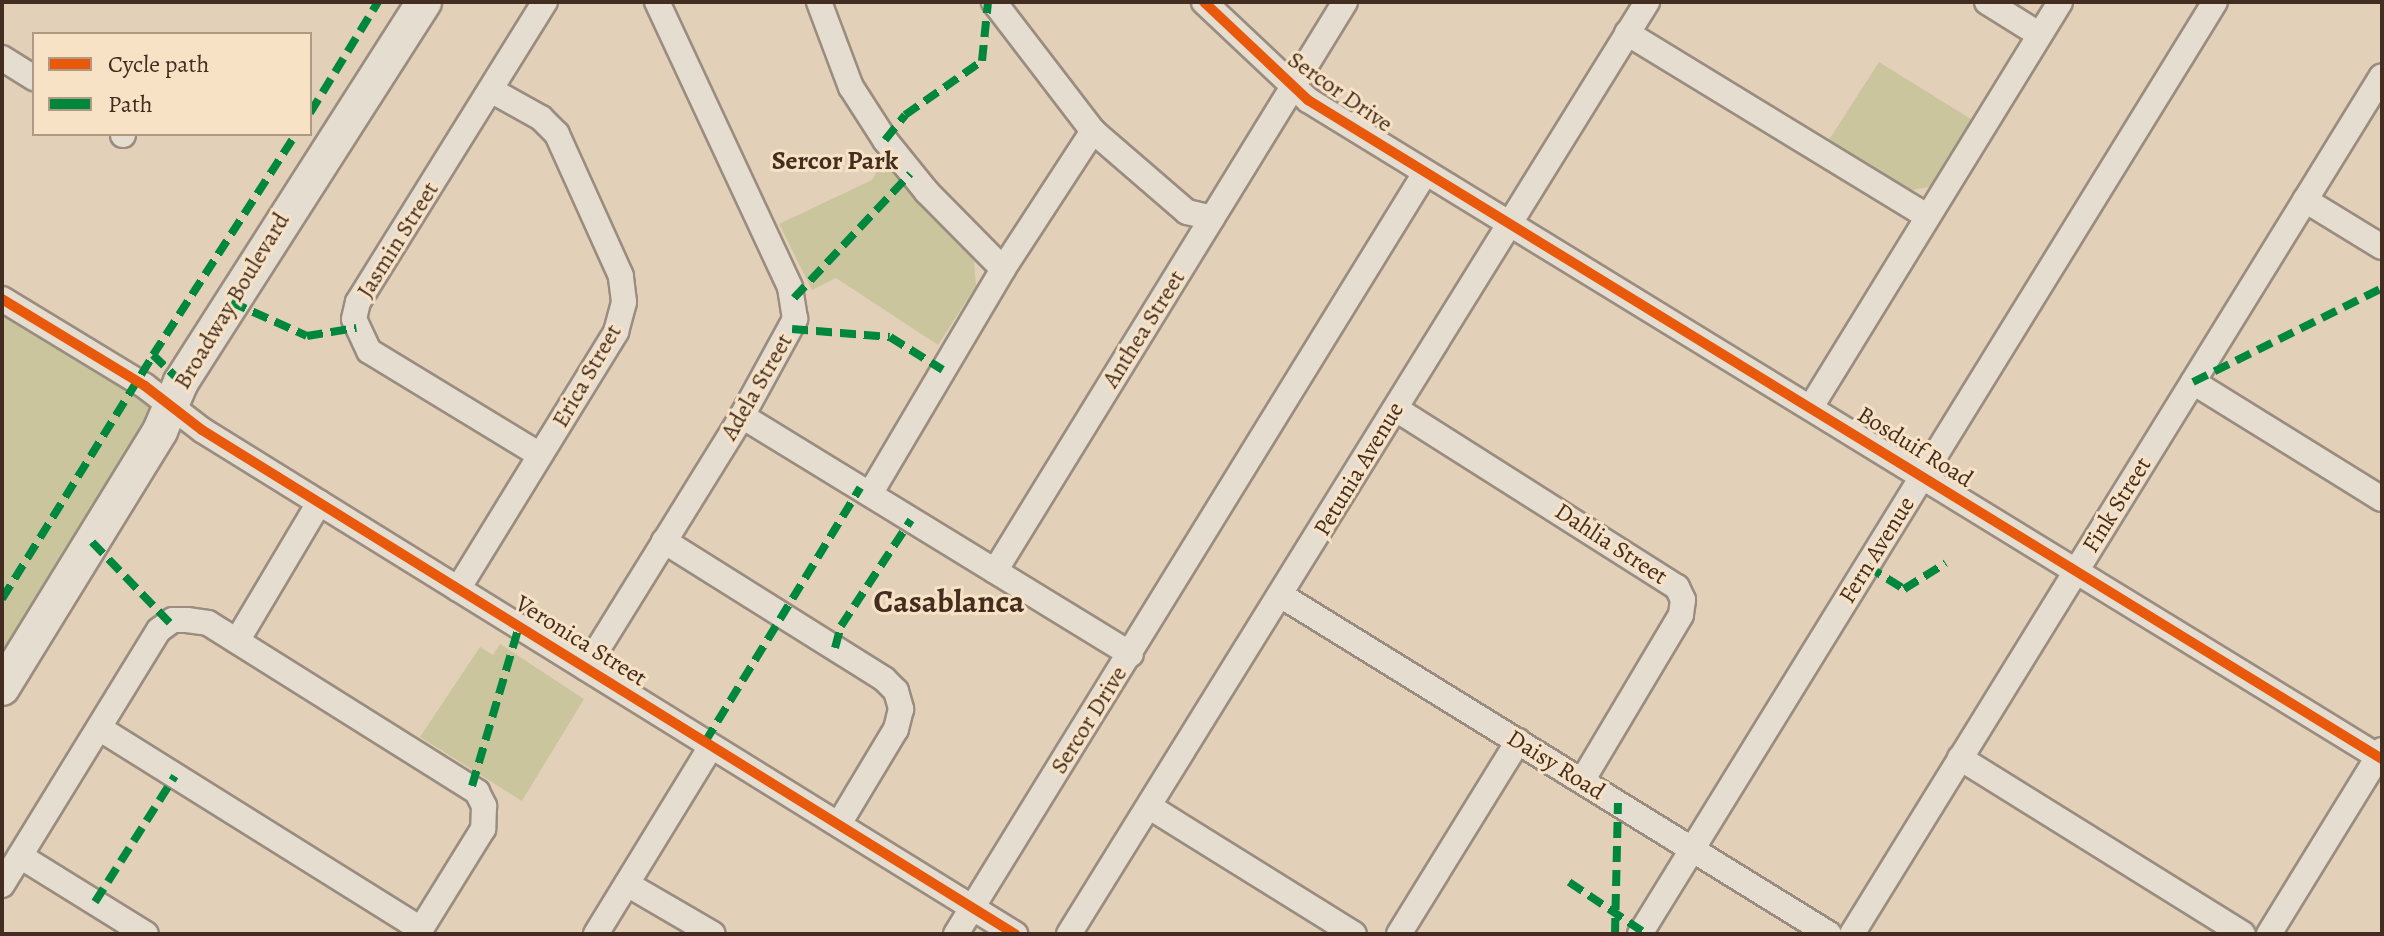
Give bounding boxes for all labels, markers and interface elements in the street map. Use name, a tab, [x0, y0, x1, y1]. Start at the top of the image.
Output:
legend	[32, 32, 312, 136]
street label: Sercor Drive	[1282, 45, 1398, 139]
text: Cycle path	[108, 48, 209, 80]
text: Path	[108, 88, 153, 120]
district label: Sercor Park	[772, 145, 898, 177]
street label: Jasmin Street	[351, 177, 445, 303]
street label: Broadway Boulevard	[168, 208, 296, 394]
street label: Anthea Street	[1097, 265, 1191, 393]
street label: Erica Street	[546, 319, 628, 433]
street label: Adela Street	[715, 329, 799, 445]
street label: Petunia Avenue	[1308, 397, 1410, 541]
street label: Bosduif Road	[1852, 400, 1978, 494]
street label: Fink Street	[2076, 452, 2158, 558]
street label: Fern Avenue	[1833, 491, 1921, 609]
street label: Dahlia Street	[1549, 497, 1673, 591]
district label: Casablanca	[874, 582, 1024, 620]
street label: Veronica Street	[510, 589, 652, 693]
street label: Sercor Drive	[1045, 661, 1133, 779]
street label: Daisy Road	[1502, 724, 1610, 806]

